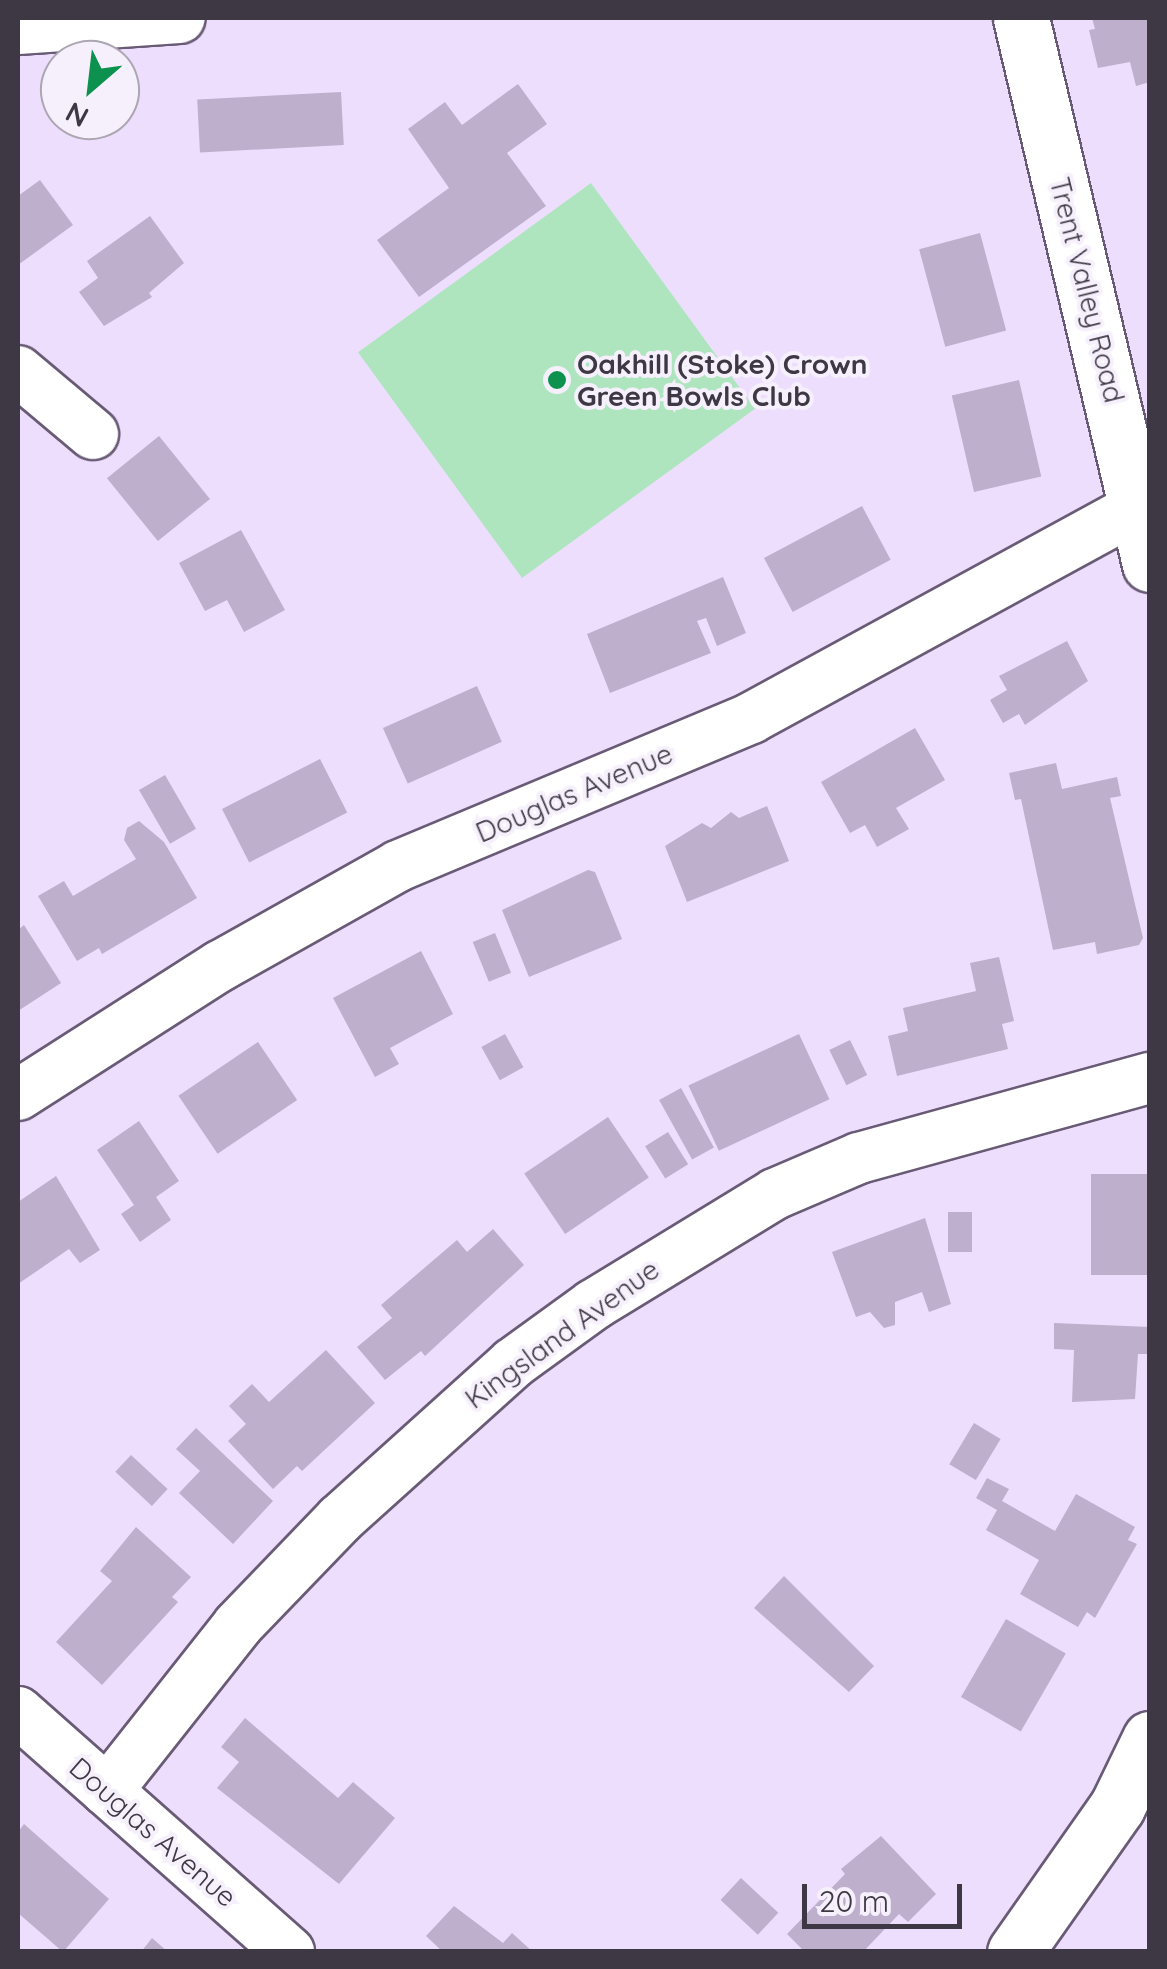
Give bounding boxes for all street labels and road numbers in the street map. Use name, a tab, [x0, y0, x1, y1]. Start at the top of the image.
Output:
street label: Trent Valley Road	[1043, 174, 1131, 406]
street label: Douglas Avenue	[471, 736, 677, 850]
street label: Kingsland Avenue	[459, 1252, 665, 1416]
street label: Douglas Avenue	[63, 1750, 243, 1914]

